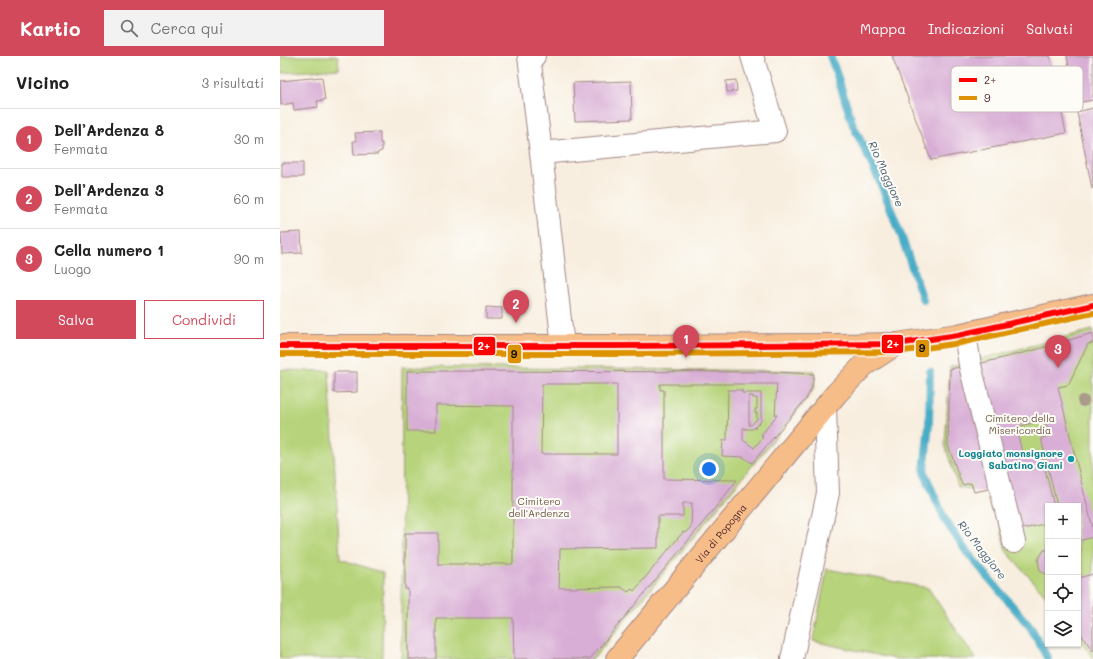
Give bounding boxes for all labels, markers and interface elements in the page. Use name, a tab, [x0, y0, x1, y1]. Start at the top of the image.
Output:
search box	[104, 10, 384, 46]
text: Kartio	[20, 16, 80, 41]
icon: search	[118, 17, 140, 39]
text: Cerca qui	[150, 18, 223, 38]
text: Mappa	[860, 19, 906, 38]
text: Indicazioni	[928, 19, 1004, 38]
text: Salvati	[1026, 19, 1073, 38]
legend	[951, 66, 1083, 112]
text: Vicino	[16, 71, 69, 93]
text: 2+	[984, 72, 996, 87]
text: 3 risultati	[202, 74, 264, 91]
text: 9	[984, 90, 991, 105]
text: Dell’Ardenza 8	[54, 120, 164, 140]
text: 1	[26, 130, 32, 147]
text: 30 m	[234, 130, 264, 147]
water label: Rio Maggiore	[865, 138, 908, 209]
text: Fermata	[54, 140, 108, 157]
text: Dell’Ardenza 3	[54, 180, 164, 200]
text: 2	[25, 190, 33, 207]
text: 60 m	[234, 190, 264, 207]
text: Fermata	[54, 200, 108, 217]
text: Cella numero 1	[54, 240, 164, 260]
text: 3	[25, 250, 33, 267]
text: 90 m	[234, 250, 264, 267]
text: Luogo	[54, 260, 91, 277]
pin: 2	[503, 290, 529, 323]
button: Salva	[16, 300, 136, 339]
button: Condividi	[144, 300, 264, 339]
pin: 1	[673, 325, 699, 358]
line badge: 2+	[881, 334, 904, 354]
pin: 3	[1045, 335, 1071, 368]
line badge: 2+	[473, 336, 496, 356]
text: 2+	[887, 336, 899, 351]
text: 2+	[478, 338, 490, 353]
line badge: 9	[915, 339, 930, 358]
text: 9	[919, 340, 926, 355]
line badge: 9	[507, 344, 522, 364]
text: 9	[511, 346, 518, 361]
park label: Cimitero della Misericordia	[985, 411, 1055, 437]
place label: Loggiato monsignore Sabatino Giani	[958, 446, 1063, 472]
marker: Loggiato monsignore Sabatino Giani	[1066, 454, 1076, 464]
your location	[699, 459, 719, 479]
park label: Cimitero dell'Ardenza	[508, 494, 570, 520]
street label: Via di Popogna	[692, 501, 750, 566]
map controls	[1045, 503, 1081, 647]
button: +	[1045, 503, 1081, 539]
water label: Rio Maggiore	[955, 517, 1010, 582]
button: −	[1045, 539, 1081, 575]
button: locate	[1045, 575, 1081, 611]
button: layers	[1045, 611, 1081, 647]

